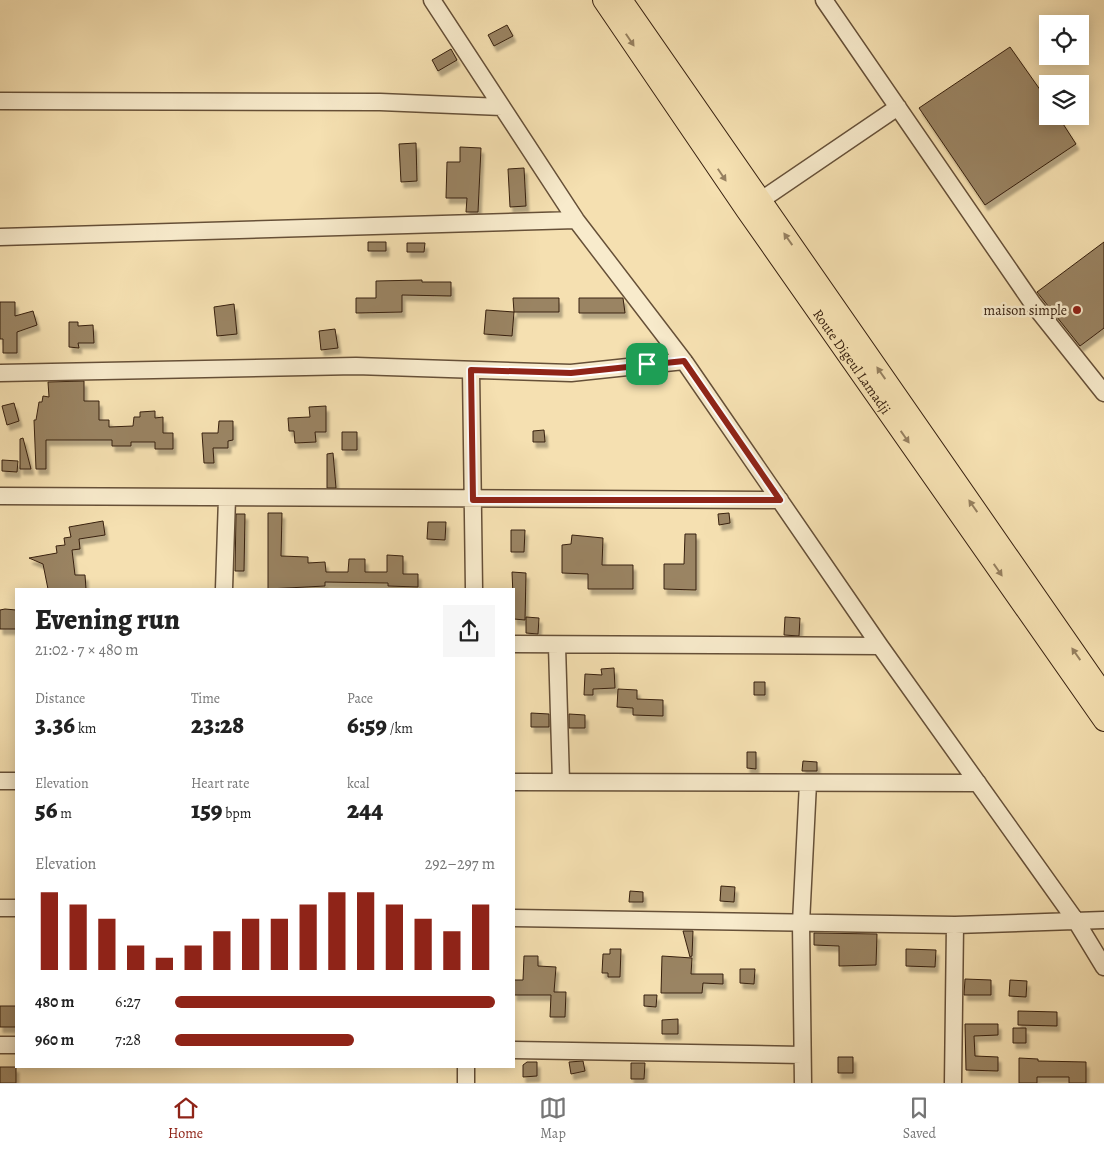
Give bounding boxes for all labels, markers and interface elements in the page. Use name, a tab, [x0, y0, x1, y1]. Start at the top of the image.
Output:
map controls	[1039, 15, 1089, 125]
button: locate	[1039, 15, 1089, 65]
one-way arrow	[625, 34, 635, 47]
button: layers	[1039, 75, 1089, 125]
one-way arrow	[717, 168, 727, 181]
one-way arrow	[783, 233, 793, 246]
place label: maison simple	[984, 301, 1067, 320]
marker: maison simple	[1071, 304, 1083, 316]
street label: Route Digeul Lamadji	[808, 305, 895, 418]
pin	[626, 343, 668, 385]
icon: arrive	[633, 350, 661, 378]
one-way arrow	[876, 366, 886, 380]
one-way arrow	[900, 430, 910, 444]
one-way arrow	[968, 499, 978, 513]
one-way arrow	[993, 563, 1003, 577]
text: Evening run	[35, 601, 180, 639]
button: share	[443, 605, 495, 657]
text: 21:02 · 7 × 480 m	[35, 639, 139, 661]
one-way arrow	[1071, 647, 1081, 661]
text: Distance	[35, 689, 85, 708]
text: Time	[191, 689, 220, 708]
text: Pace	[347, 689, 373, 708]
text: 3.36	[35, 708, 75, 742]
text: 23:28	[191, 708, 244, 742]
text: 6:59	[347, 708, 387, 742]
text: km	[75, 719, 97, 738]
text: /km	[387, 719, 413, 738]
text: Elevation	[35, 774, 89, 793]
text: Heart rate	[191, 774, 249, 793]
text: kcal	[347, 774, 369, 793]
text: 56	[35, 793, 57, 827]
text: 159	[191, 793, 222, 827]
text: 244	[347, 793, 383, 827]
text: m	[57, 804, 72, 823]
text: bpm	[222, 804, 251, 823]
text: Elevation	[35, 853, 96, 875]
text: 292–297 m	[425, 853, 495, 875]
text: 480 m	[35, 991, 74, 1013]
text: 6:27	[115, 991, 141, 1013]
text: 960 m	[35, 1029, 74, 1051]
text: 7:28	[115, 1029, 141, 1051]
tab: Home	[168, 1094, 203, 1143]
tab: Map	[539, 1094, 567, 1143]
tab: Saved	[903, 1094, 936, 1143]

